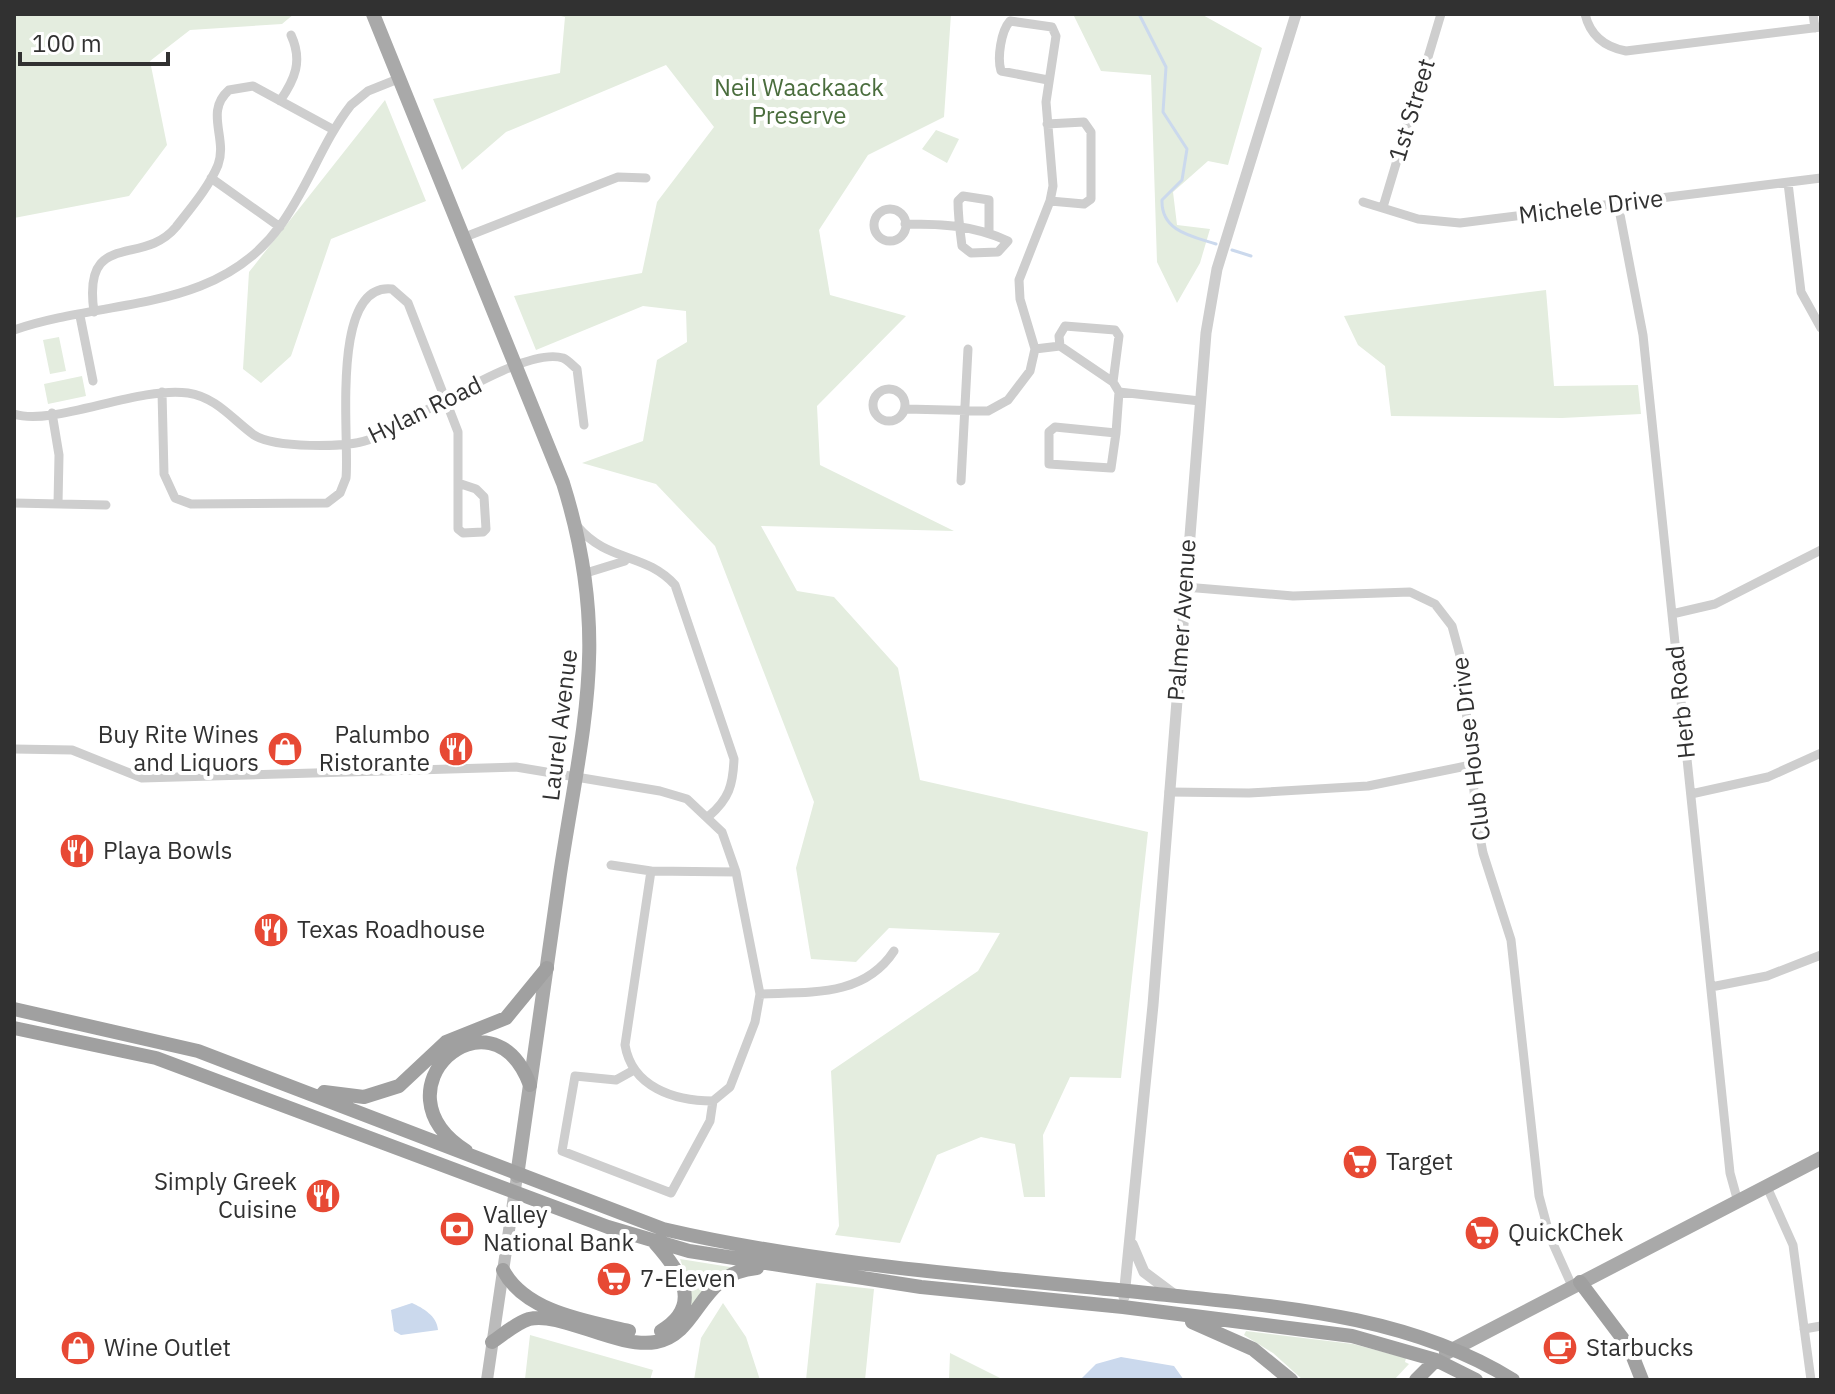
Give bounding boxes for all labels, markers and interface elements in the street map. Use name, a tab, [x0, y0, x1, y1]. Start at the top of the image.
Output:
scale bar	[20, 16, 168, 66]
text: 100 m	[32, 27, 102, 59]
street label: 1st Street	[1380, 54, 1442, 165]
park label: Neil Waackaack Preserve	[714, 71, 884, 131]
street label: Michele Drive	[1517, 181, 1665, 231]
street label: Hylan Road	[362, 368, 487, 450]
street label: Palmer Avenue	[1159, 538, 1203, 702]
street label: Herb Road	[1658, 644, 1702, 760]
street label: Laurel Avenue	[534, 647, 584, 803]
street label: Club House Drive	[1443, 655, 1497, 843]
place label: Buy Rite Wines and Liquors	[98, 718, 259, 778]
place label: Palumbo Ristorante	[319, 718, 430, 778]
shop icon: Buy Rite Wines and Liquors	[266, 730, 304, 768]
restaurant icon: Palumbo Ristorante	[437, 730, 475, 768]
restaurant icon: Playa Bowls	[58, 832, 96, 870]
place label: Playa Bowls	[103, 834, 233, 866]
restaurant icon: Texas Roadhouse	[252, 911, 290, 949]
place label: Texas Roadhouse	[297, 913, 485, 945]
supermarket icon: Target	[1341, 1143, 1379, 1181]
place label: Target	[1386, 1145, 1453, 1177]
place label: Simply Greek Cuisine	[154, 1165, 297, 1225]
restaurant icon: Simply Greek Cuisine	[304, 1177, 342, 1215]
place label: Valley National Bank	[483, 1198, 634, 1258]
bank icon: Valley National Bank	[438, 1210, 476, 1248]
supermarket icon: QuickChek	[1463, 1214, 1501, 1252]
place label: QuickChek	[1508, 1216, 1624, 1248]
supermarket icon: 7-Eleven	[595, 1260, 633, 1298]
place label: 7-Eleven	[640, 1262, 736, 1294]
shop icon: Wine Outlet	[59, 1329, 97, 1367]
cafe icon: Starbucks	[1541, 1329, 1579, 1367]
place label: Wine Outlet	[104, 1331, 231, 1363]
place label: Starbucks	[1586, 1331, 1694, 1363]

